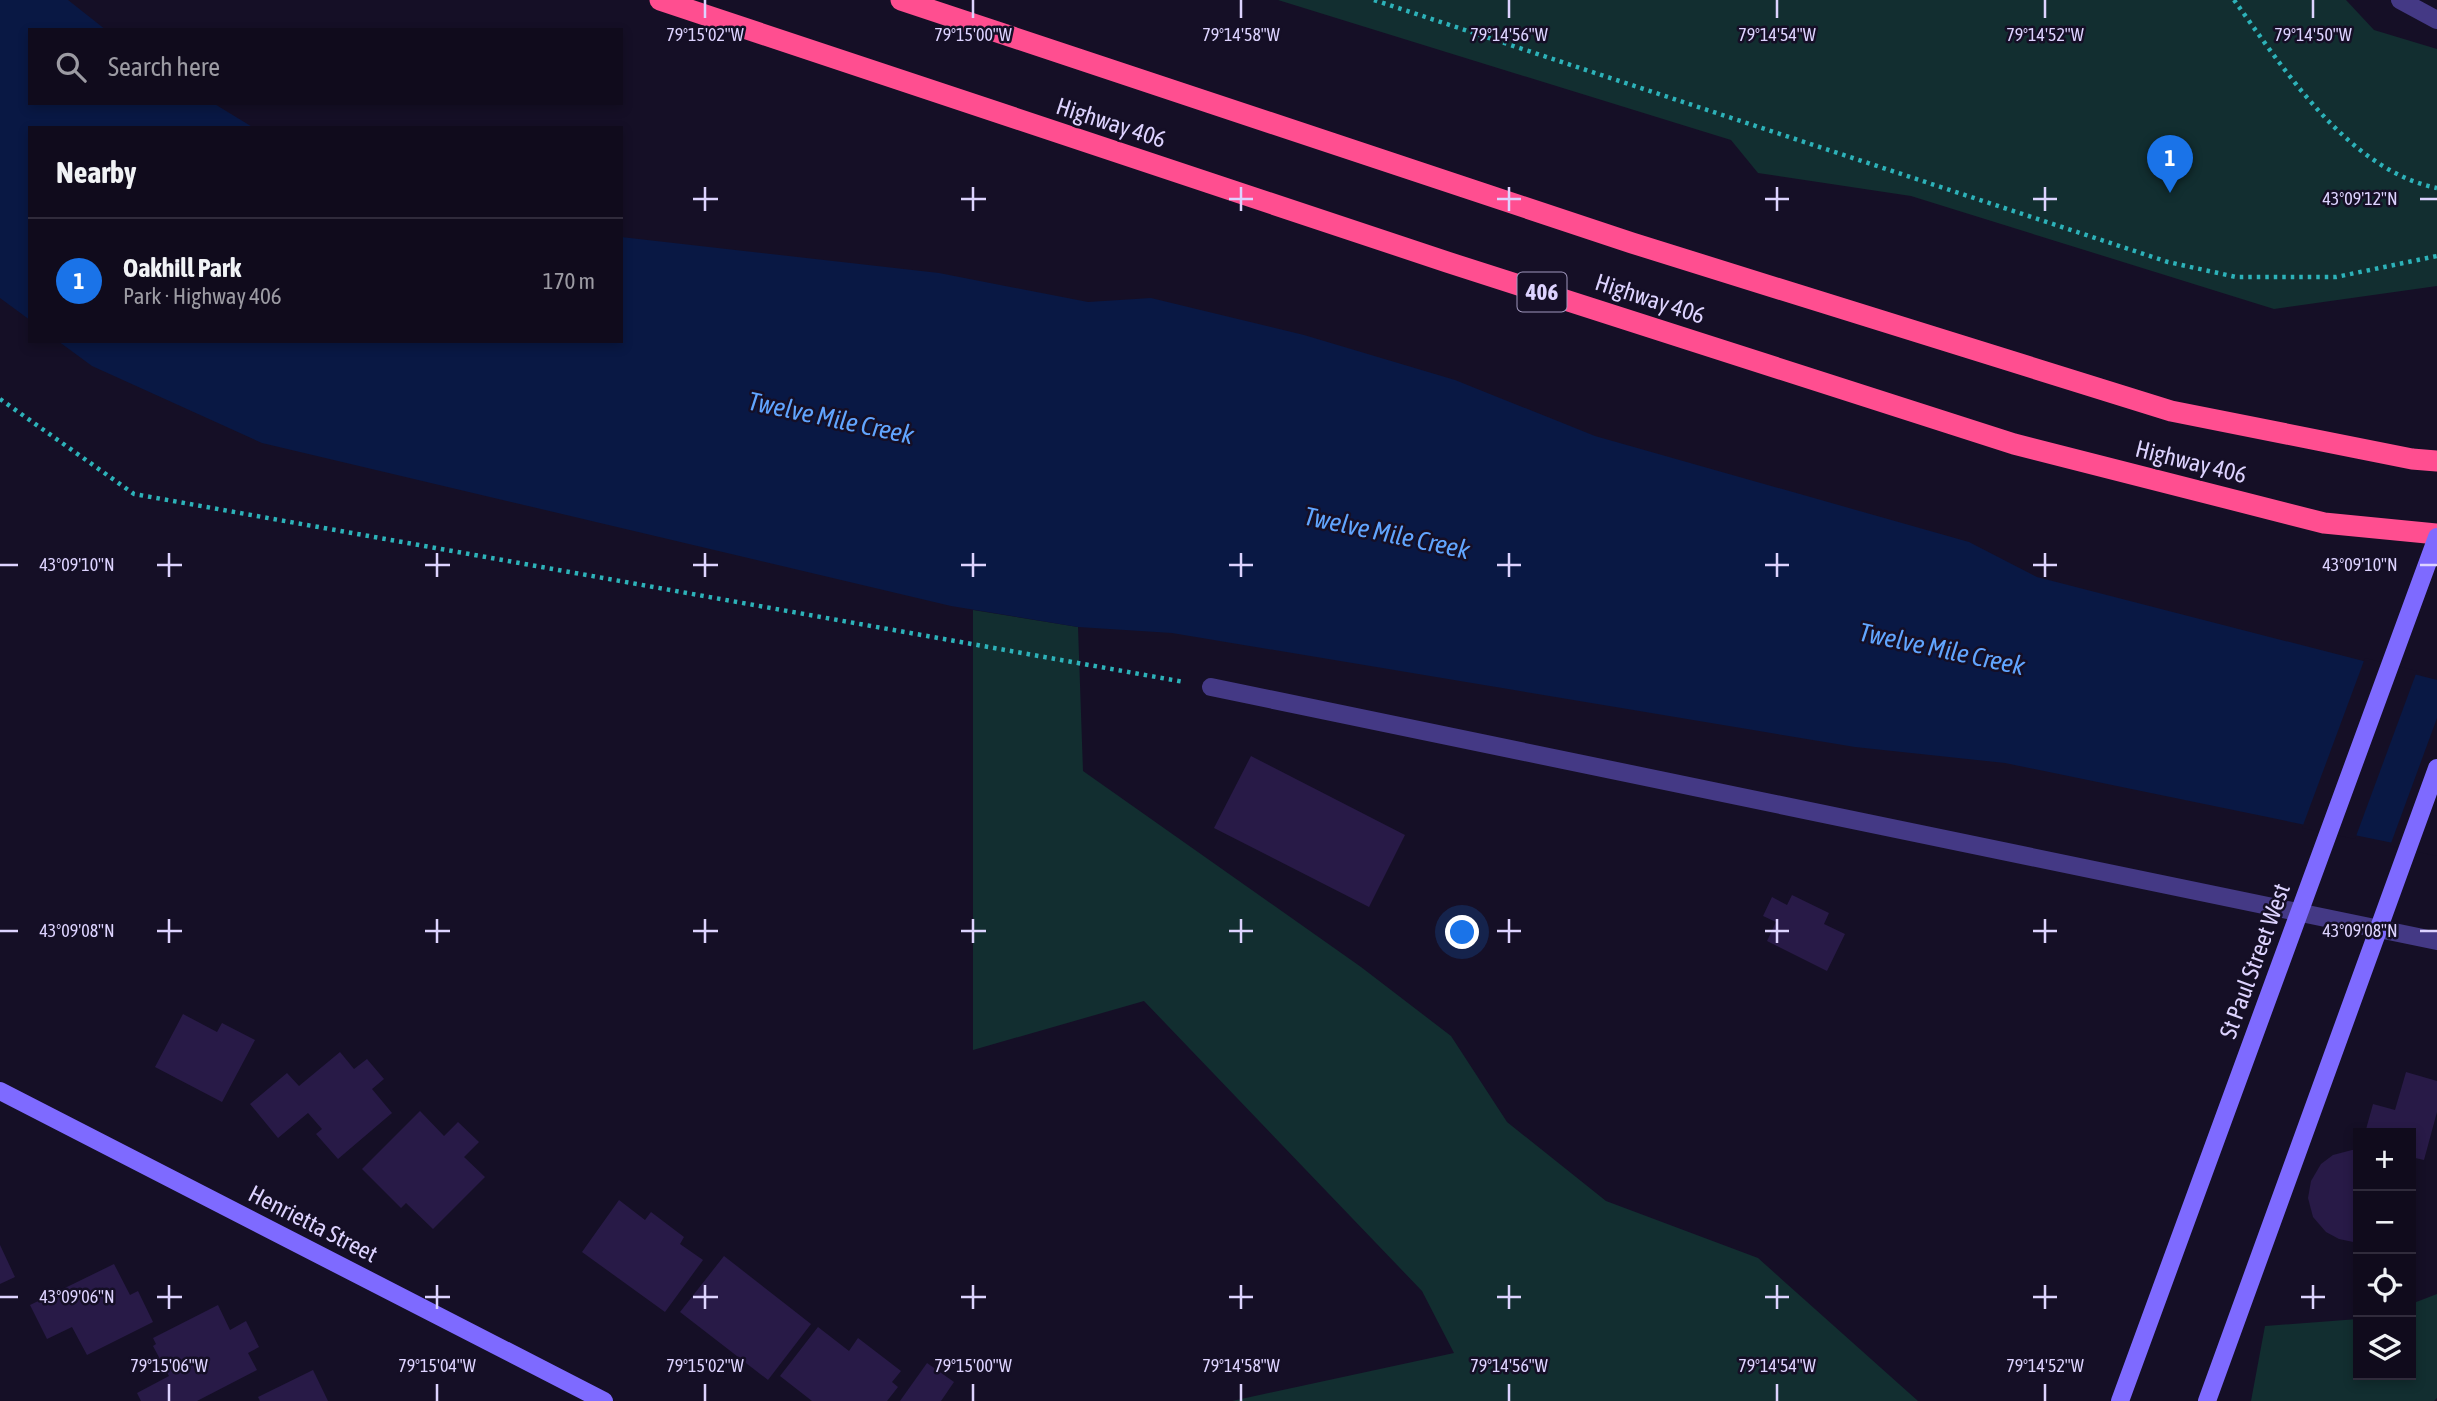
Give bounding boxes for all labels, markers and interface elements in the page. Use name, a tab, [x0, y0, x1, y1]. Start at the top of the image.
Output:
text: 79°15'02"W	[666, 24, 744, 45]
text: 79°15'00"W	[934, 24, 1012, 45]
text: 79°14'58"W	[1202, 24, 1280, 45]
text: 79°14'56"W	[1470, 24, 1548, 45]
text: 79°14'54"W	[1738, 24, 1816, 45]
text: 79°14'52"W	[2006, 24, 2084, 45]
text: 79°14'50"W	[2274, 24, 2352, 45]
search box	[28, 28, 623, 105]
icon: search	[52, 48, 90, 86]
text: Search here	[108, 52, 220, 82]
street label: Highway 406	[1053, 92, 1169, 153]
pin: 1	[2147, 135, 2193, 193]
text: Nearby	[56, 155, 136, 189]
text: 43°09'12"N	[2322, 188, 2398, 209]
text: Oakhill Park	[123, 253, 241, 283]
text: 1	[74, 268, 84, 294]
text: 170 m	[543, 268, 595, 294]
street label: Highway 406	[1592, 268, 1708, 329]
road number: 406	[1518, 272, 1566, 312]
text: Park · Highway 406	[123, 283, 282, 309]
water label: Twelve Mile Creek	[746, 386, 917, 450]
street label: Highway 406	[2133, 435, 2250, 488]
water label: Twelve Mile Creek	[1302, 501, 1473, 565]
text: 43°09'10"N	[39, 554, 115, 575]
text: 43°09'10"N	[2322, 554, 2398, 575]
water label: Twelve Mile Creek	[1857, 617, 2028, 681]
street label: St Paul Street West	[2214, 880, 2295, 1042]
your location	[1445, 915, 1479, 949]
text: 43°09'08"N	[39, 920, 115, 941]
text: 43°09'08"N	[2322, 920, 2398, 941]
map controls	[2353, 1128, 2416, 1380]
button: +	[2353, 1128, 2416, 1191]
street label: Henrietta Street	[244, 1180, 382, 1268]
button: −	[2353, 1191, 2416, 1254]
button: locate	[2353, 1254, 2416, 1317]
text: 43°09'06"N	[39, 1286, 115, 1307]
button: layers	[2353, 1317, 2416, 1380]
text: 79°15'06"W	[130, 1355, 208, 1376]
text: 79°15'04"W	[398, 1355, 476, 1376]
text: 79°15'02"W	[666, 1355, 744, 1376]
text: 79°15'00"W	[934, 1355, 1012, 1376]
text: 79°14'58"W	[1202, 1355, 1280, 1376]
text: 79°14'56"W	[1470, 1355, 1548, 1376]
text: 79°14'54"W	[1738, 1355, 1816, 1376]
text: 79°14'52"W	[2006, 1355, 2084, 1376]

